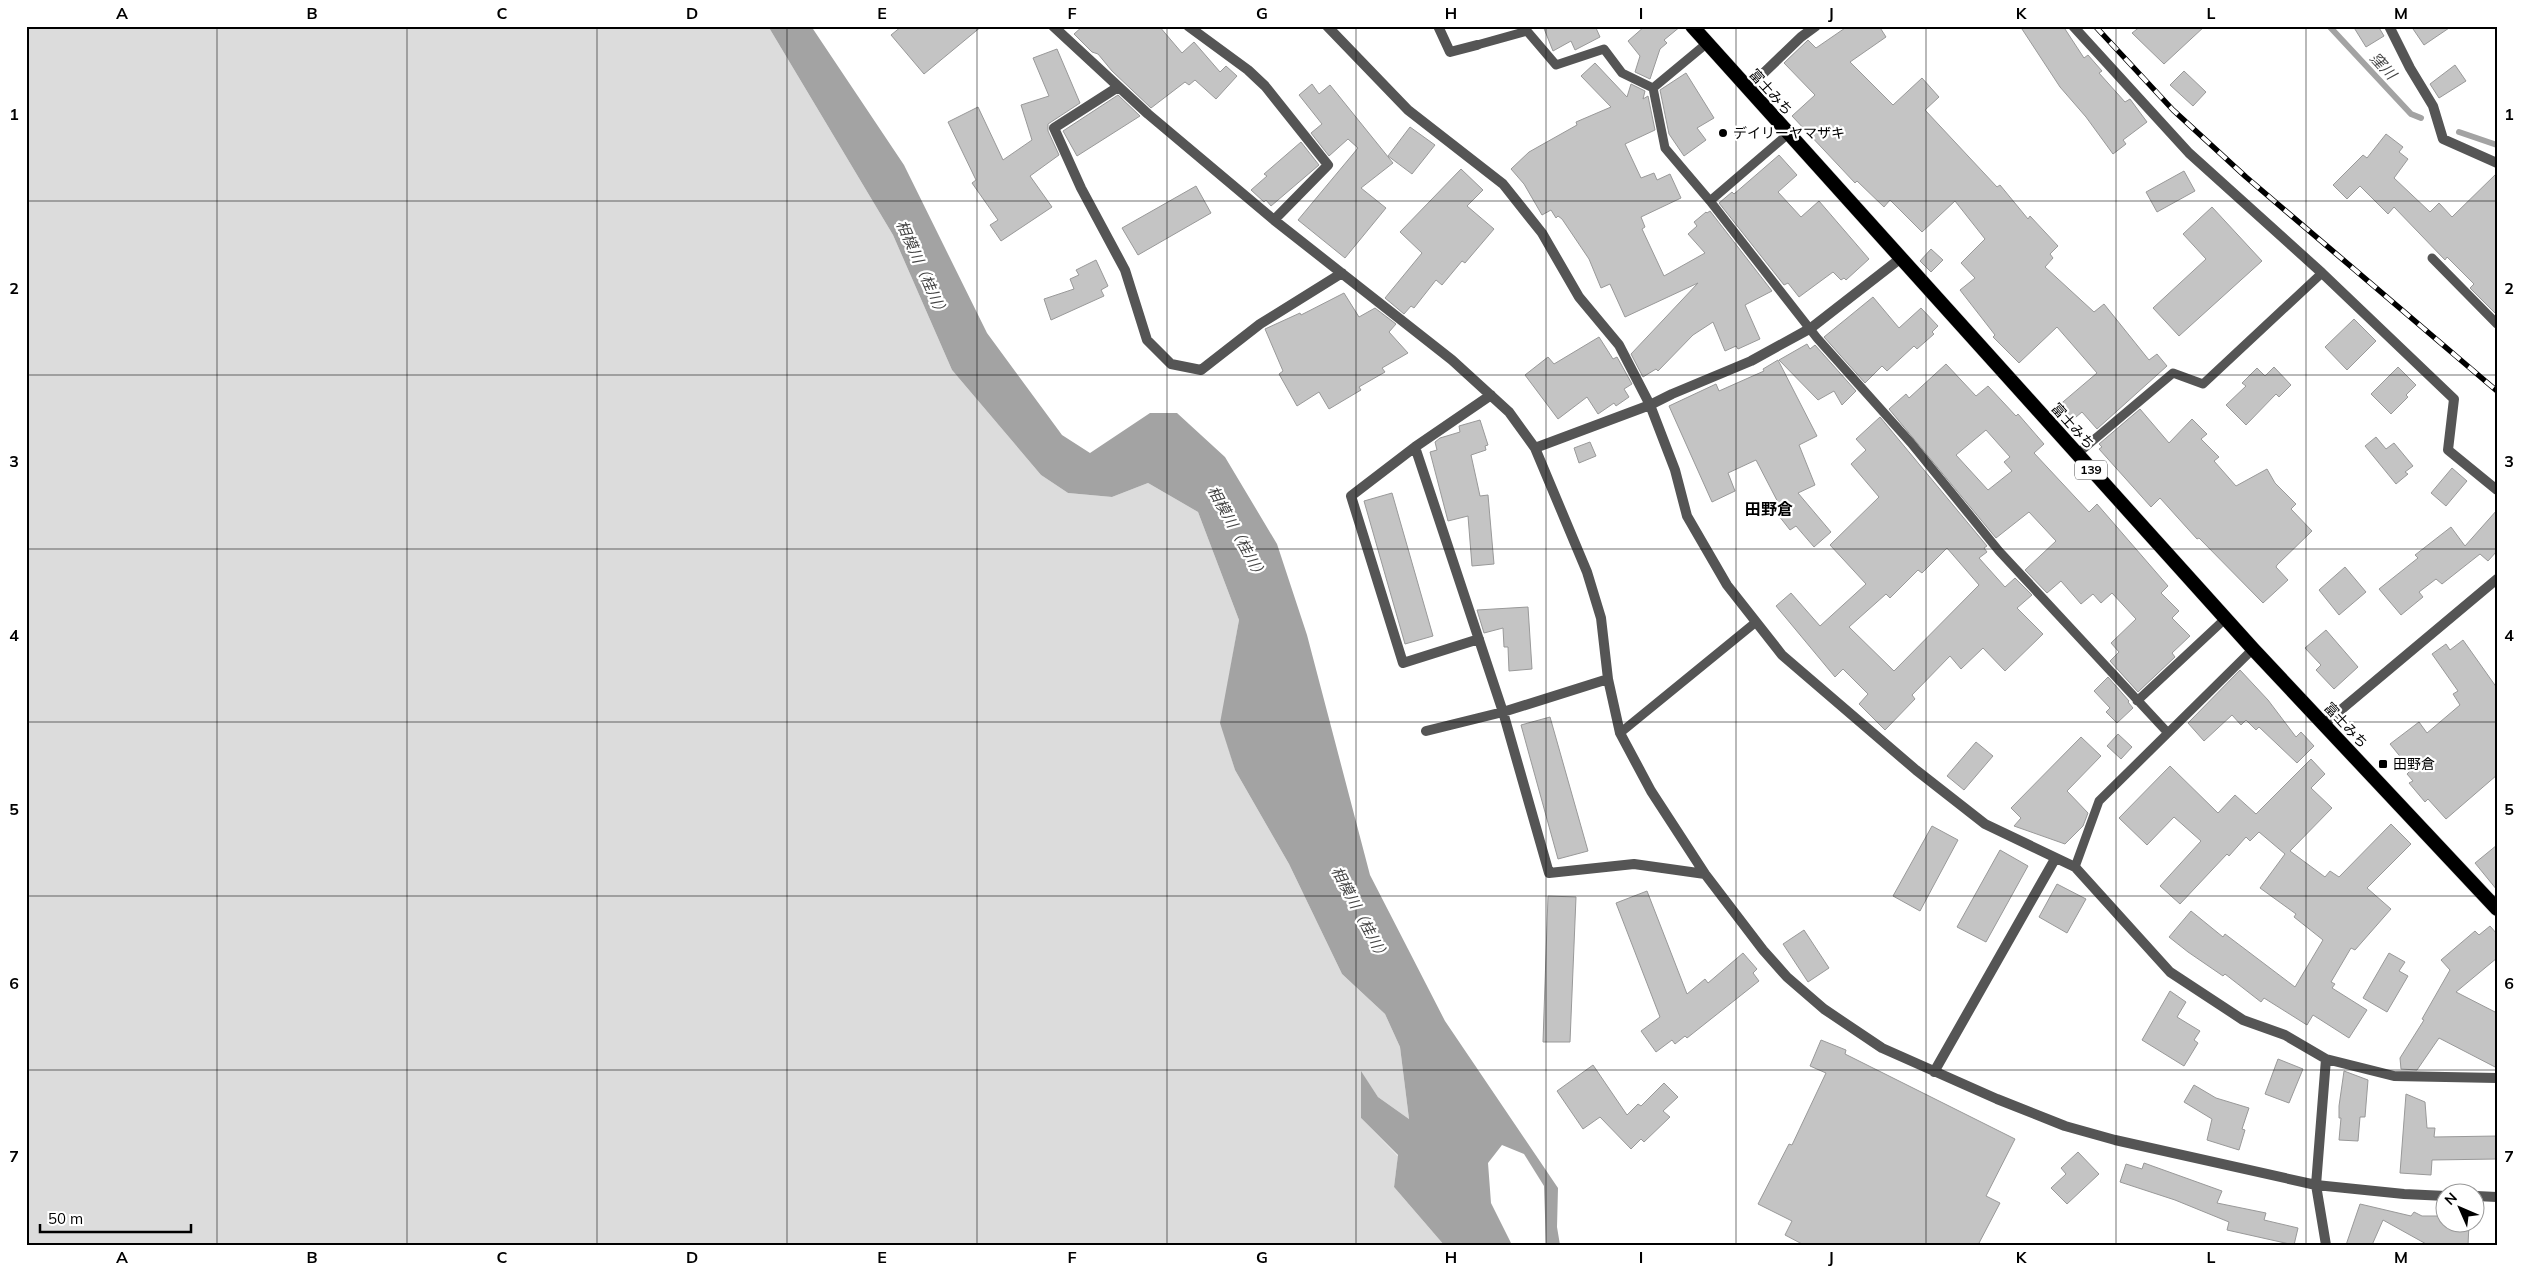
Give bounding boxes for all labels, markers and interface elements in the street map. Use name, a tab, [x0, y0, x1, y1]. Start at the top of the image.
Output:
text: A	[116, 3, 128, 23]
text: B	[306, 3, 318, 23]
text: C	[497, 3, 508, 23]
text: D	[686, 3, 698, 23]
text: E	[877, 3, 887, 23]
text: F	[1067, 3, 1077, 23]
text: G	[1256, 3, 1268, 23]
text: H	[1445, 3, 1457, 23]
text: I	[1639, 3, 1643, 23]
text: J	[1828, 3, 1834, 23]
text: K	[2016, 3, 2028, 23]
text: L	[2207, 3, 2216, 23]
text: M	[2394, 3, 2408, 23]
water label: 窪川	[2366, 48, 2402, 85]
street label: 富士みち	[1746, 65, 1796, 119]
text: 1	[9, 104, 19, 124]
text: 1	[2504, 104, 2514, 124]
place label: デイリーヤマザキ	[1733, 124, 1845, 142]
marker: デイリーヤマザキ	[1717, 127, 1729, 139]
water label: 相模川（桂川）	[892, 217, 952, 321]
text: 2	[9, 278, 19, 298]
text: 2	[2504, 278, 2514, 298]
street label: 富士みち	[2048, 399, 2098, 453]
text: 3	[9, 451, 19, 471]
text: 3	[2504, 451, 2514, 471]
road number: 139	[2075, 460, 2107, 480]
water label: 相模川（桂川）	[1204, 482, 1271, 583]
district label: 田野倉	[1745, 499, 1793, 519]
text: 4	[9, 625, 19, 645]
text: 4	[2504, 625, 2514, 645]
street label: 富士みち	[2320, 698, 2372, 752]
place label: 田野倉	[2393, 755, 2435, 773]
marker: 田野倉	[2377, 758, 2389, 770]
text: 5	[9, 799, 19, 819]
text: 5	[2504, 799, 2514, 819]
water label: 相模川（桂川）	[1327, 863, 1393, 965]
text: 6	[9, 973, 19, 993]
text: 6	[2504, 973, 2514, 993]
text: 7	[9, 1146, 19, 1166]
text: 7	[2504, 1146, 2514, 1166]
north arrow	[2436, 1184, 2486, 1234]
text: N	[2441, 1189, 2461, 1209]
scale bar	[40, 1201, 191, 1233]
text: 50 m	[48, 1209, 83, 1228]
text: A	[116, 1247, 128, 1267]
text: B	[306, 1247, 318, 1267]
text: C	[497, 1247, 508, 1267]
text: D	[686, 1247, 698, 1267]
text: E	[877, 1247, 887, 1267]
text: F	[1067, 1247, 1077, 1267]
text: G	[1256, 1247, 1268, 1267]
text: H	[1445, 1247, 1457, 1267]
text: I	[1639, 1247, 1643, 1267]
text: J	[1828, 1247, 1834, 1267]
text: K	[2016, 1247, 2028, 1267]
text: L	[2207, 1247, 2216, 1267]
text: M	[2394, 1247, 2408, 1267]

